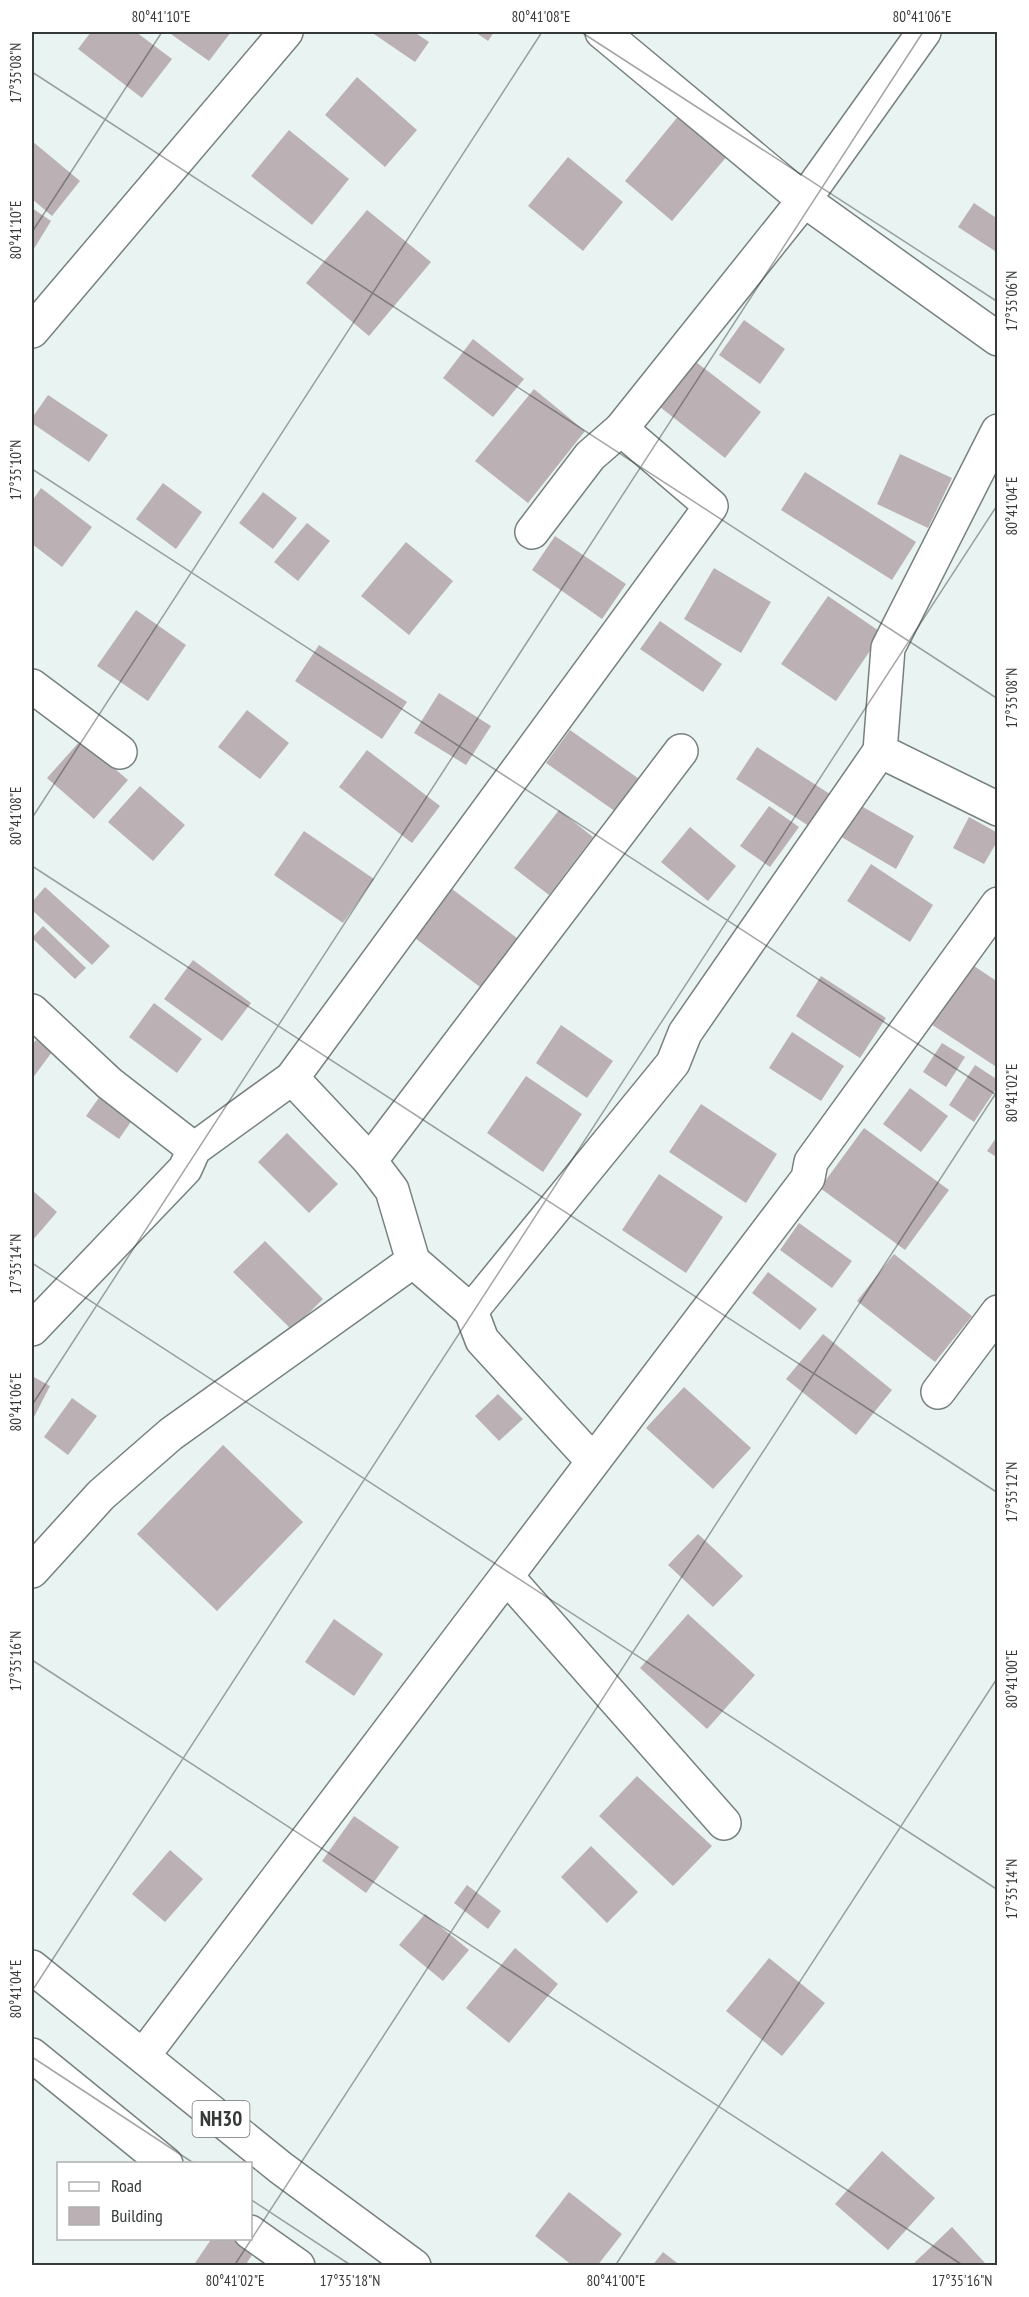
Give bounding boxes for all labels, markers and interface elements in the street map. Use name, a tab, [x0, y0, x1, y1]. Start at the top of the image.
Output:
text: 80°41'10"E	[131, 7, 191, 26]
text: 80°41'08"E	[511, 7, 571, 26]
text: 80°41'06"E	[892, 7, 952, 26]
text: 17°35'08"N	[6, 43, 25, 103]
text: 80°41'10"E	[6, 200, 25, 260]
text: 17°35'06"N	[1002, 271, 1021, 331]
text: 17°35'10"N	[6, 440, 25, 500]
text: 80°41'04"E	[1002, 476, 1021, 536]
text: 17°35'08"N	[1002, 668, 1021, 728]
text: 80°41'08"E	[6, 786, 25, 846]
text: 80°41'02"E	[1002, 1063, 1021, 1123]
text: 17°35'14"N	[6, 1234, 25, 1294]
text: 80°41'06"E	[6, 1372, 25, 1432]
text: 17°35'12"N	[1002, 1462, 1021, 1522]
text: 17°35'16"N	[6, 1631, 25, 1691]
text: 80°41'00"E	[1002, 1649, 1021, 1709]
text: 17°35'14"N	[1002, 1859, 1021, 1919]
text: 80°41'04"E	[6, 1959, 25, 2019]
road number: NH30	[192, 2101, 250, 2137]
legend	[57, 2162, 252, 2240]
text: Road	[111, 2174, 142, 2197]
text: Building	[111, 2204, 163, 2227]
text: 80°41'02"E	[205, 2271, 265, 2290]
text: 17°35'18"N	[320, 2271, 380, 2290]
text: 80°41'00"E	[586, 2271, 646, 2290]
text: 17°35'16"N	[932, 2271, 992, 2290]

